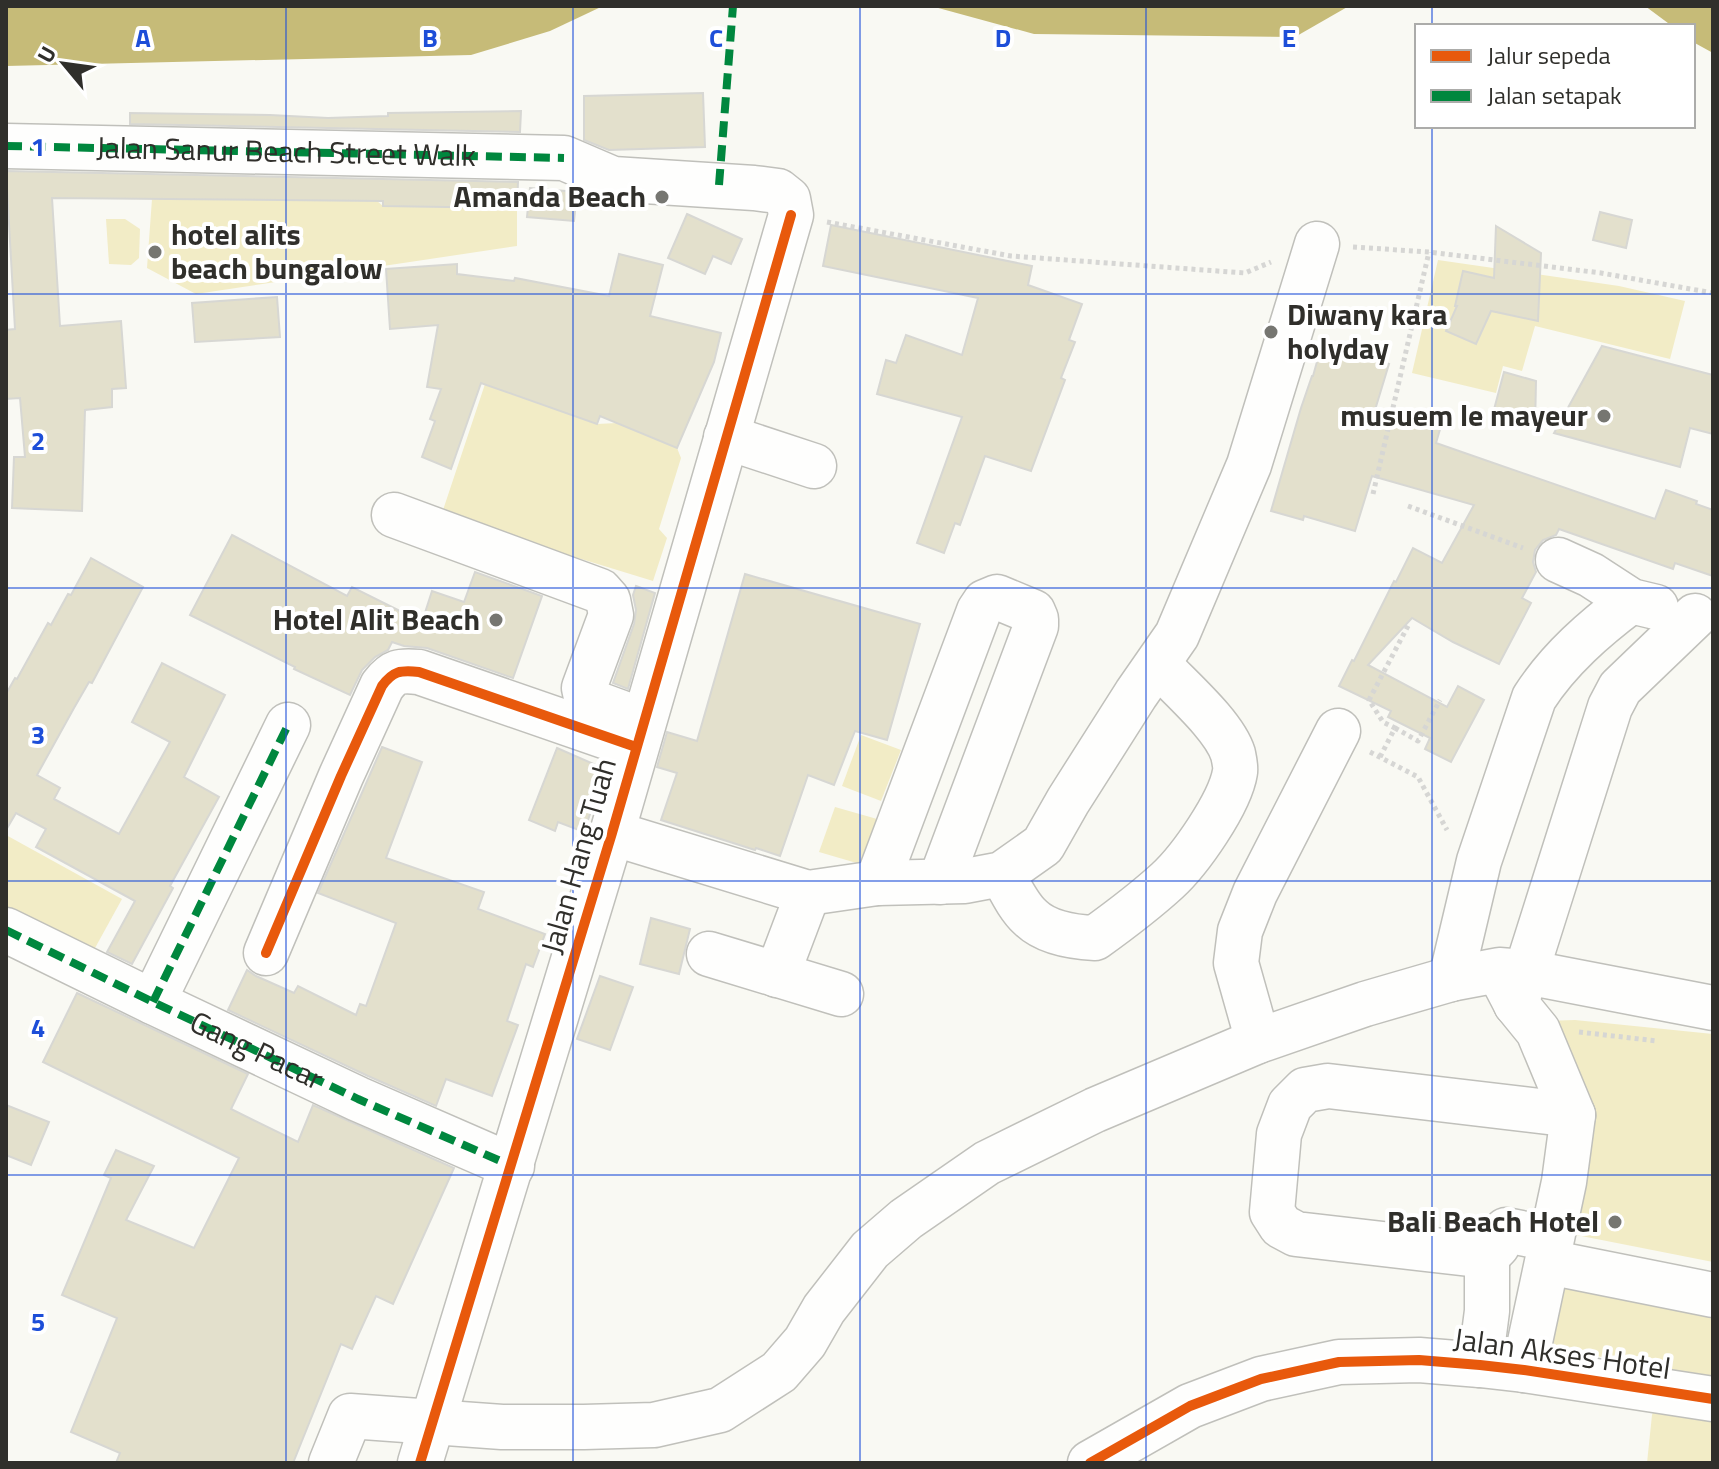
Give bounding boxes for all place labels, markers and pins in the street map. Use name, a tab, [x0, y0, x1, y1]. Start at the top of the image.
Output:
place label: Amanda Beach	[454, 173, 646, 219]
marker: Amanda Beach	[653, 188, 671, 206]
place label: hotel alits beach bungalow	[171, 211, 383, 291]
marker: hotel alits beach bungalow	[146, 243, 164, 261]
place label: Diwany kara holyday	[1287, 291, 1448, 371]
marker: Diwany kara holyday	[1262, 323, 1280, 341]
place label: musuem le mayeur	[1340, 392, 1588, 438]
marker: musuem le mayeur	[1595, 407, 1613, 425]
place label: Hotel Alit Beach	[273, 596, 480, 642]
marker: Hotel Alit Beach	[487, 611, 505, 629]
place label: Bali Beach Hotel	[1387, 1198, 1599, 1244]
marker: Bali Beach Hotel	[1606, 1213, 1624, 1231]

